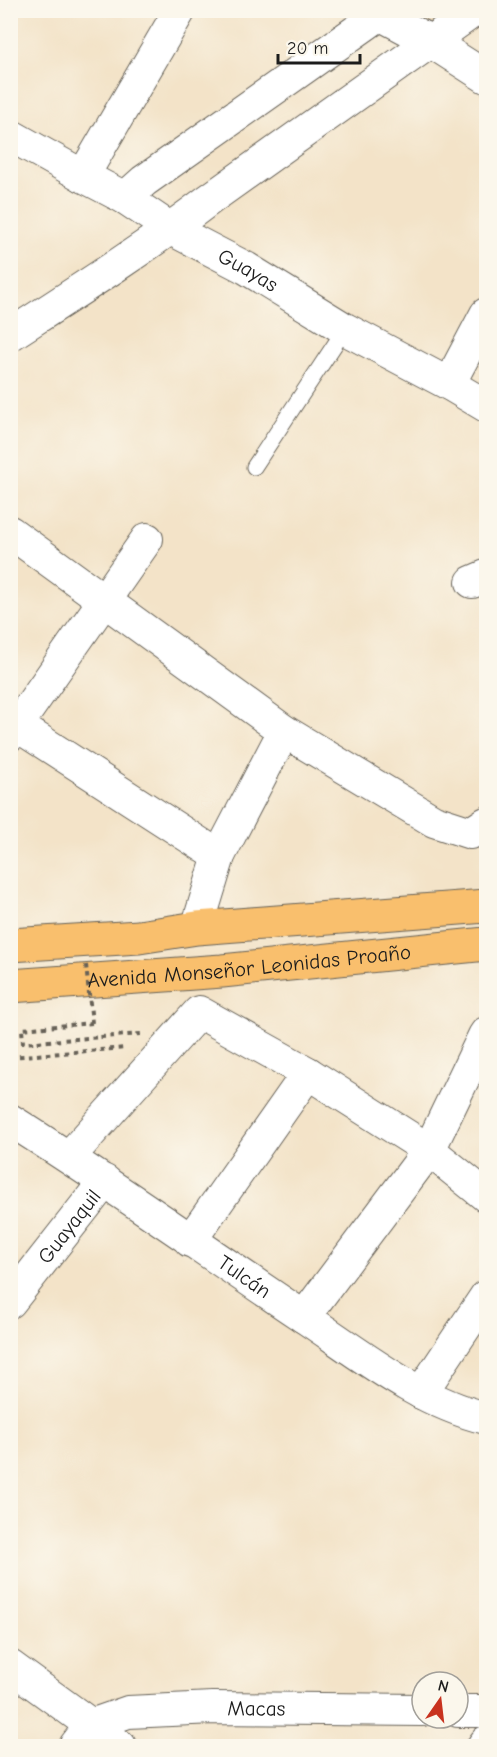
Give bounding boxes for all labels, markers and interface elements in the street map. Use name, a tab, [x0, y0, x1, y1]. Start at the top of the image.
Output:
scale bar	[278, 27, 360, 65]
text: 20 m	[287, 38, 328, 59]
street label: Guayas	[214, 244, 283, 297]
street label: Avenida Monseñor Leonidas Proaño	[87, 940, 412, 992]
street label: Guayaquil	[33, 1185, 106, 1268]
street label: Tulcán	[213, 1250, 276, 1303]
north arrow	[410, 1670, 470, 1730]
text: N	[436, 1676, 451, 1696]
street label: Macas	[227, 1696, 285, 1721]

